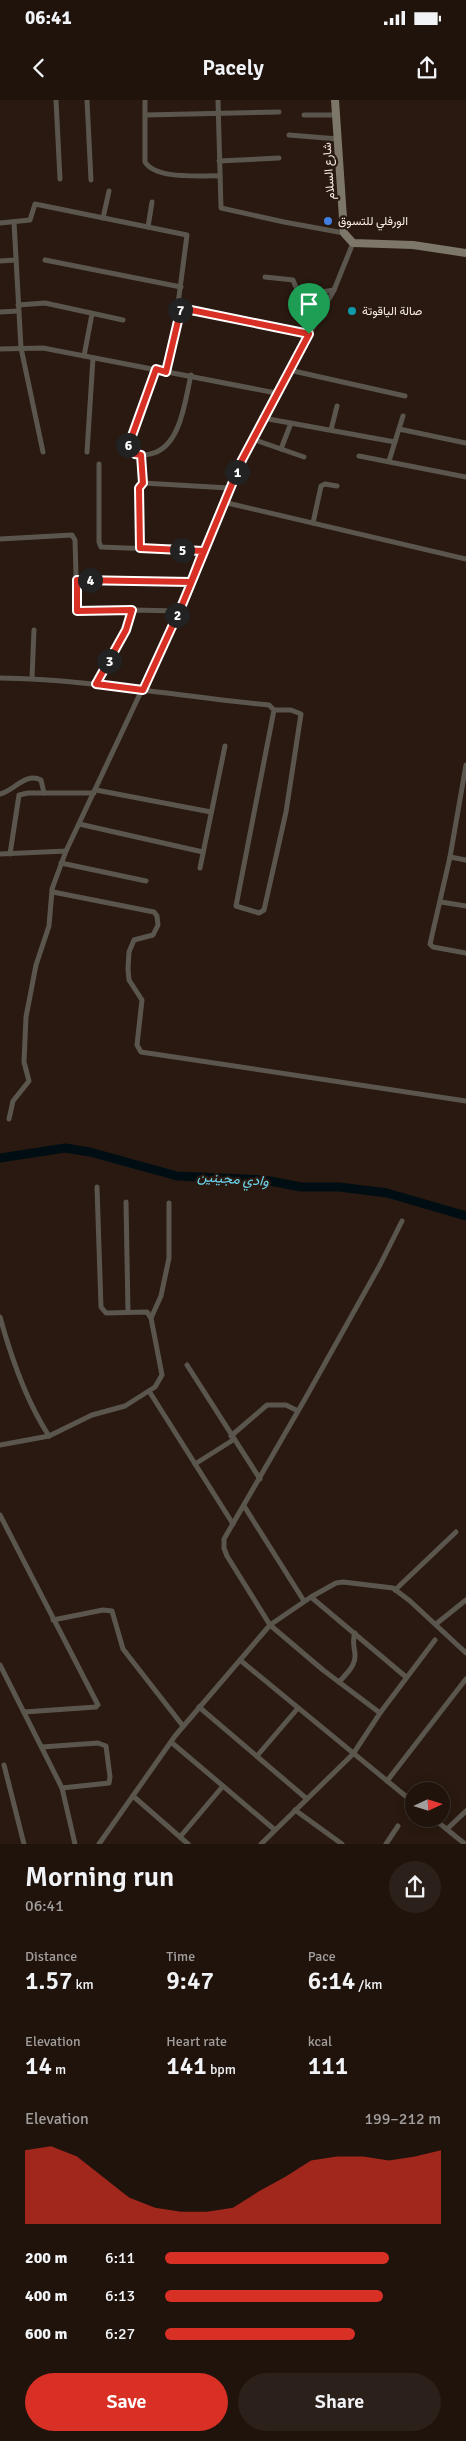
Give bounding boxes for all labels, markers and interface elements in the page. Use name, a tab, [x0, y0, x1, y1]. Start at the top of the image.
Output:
text: 06:41	[25, 6, 72, 30]
icon: back	[25, 54, 53, 82]
text: Pacely	[202, 54, 264, 81]
icon: share	[413, 54, 441, 82]
street label: شارع السلام	[320, 142, 339, 200]
place label: الورفلي للتسوق	[338, 214, 408, 231]
marker: الورفلي للتسوق	[322, 215, 334, 227]
pin	[288, 283, 330, 334]
icon: arrive	[295, 290, 323, 318]
pin: 7	[168, 298, 192, 322]
text: 7	[177, 302, 184, 319]
place label: صالة الياقوتة	[362, 304, 422, 319]
marker: صالة الياقوتة	[346, 305, 358, 317]
pin: 6	[116, 432, 140, 458]
text: 6	[125, 437, 132, 454]
pin: 1	[224, 460, 250, 484]
text: 1	[234, 464, 241, 481]
pin: 5	[170, 538, 194, 562]
text: 5	[179, 542, 186, 559]
pin: 4	[78, 568, 102, 592]
text: 4	[87, 572, 94, 589]
pin: 2	[164, 602, 190, 628]
text: 2	[174, 607, 181, 624]
pin: 3	[96, 648, 122, 674]
text: 3	[106, 653, 113, 670]
water label: وادي مجينين	[196, 1168, 270, 1193]
north arrow	[405, 1782, 450, 1828]
map controls	[405, 1782, 450, 1827]
text: Morning run	[25, 1860, 174, 1894]
button: share	[389, 1861, 441, 1913]
text: 06:41	[25, 1896, 64, 1916]
text: Distance	[25, 1948, 77, 1965]
text: Time	[166, 1948, 195, 1965]
text: Pace	[308, 1948, 336, 1965]
text: 1.57	[25, 1965, 72, 1996]
text: 9:47	[166, 1965, 214, 1996]
text: 6:14	[308, 1965, 355, 1996]
text: km	[72, 1976, 94, 1993]
text: /km	[355, 1976, 382, 1993]
text: Elevation	[25, 2033, 81, 2050]
text: Heart rate	[166, 2033, 227, 2050]
text: kcal	[308, 2033, 332, 2050]
text: 14	[25, 2050, 52, 2081]
text: 141	[166, 2050, 207, 2081]
text: 111	[308, 2050, 348, 2081]
text: m	[52, 2061, 66, 2078]
text: bpm	[207, 2061, 236, 2078]
text: Elevation	[25, 2109, 89, 2129]
text: 199–212 m	[364, 2109, 441, 2129]
text: 200 m	[25, 2248, 67, 2268]
text: 6:11	[105, 2248, 135, 2268]
text: 400 m	[25, 2286, 67, 2306]
text: 6:13	[105, 2286, 135, 2306]
text: 600 m	[25, 2324, 67, 2344]
text: 6:27	[105, 2324, 135, 2344]
button: Save	[25, 2373, 228, 2431]
button: Share	[238, 2373, 441, 2431]

